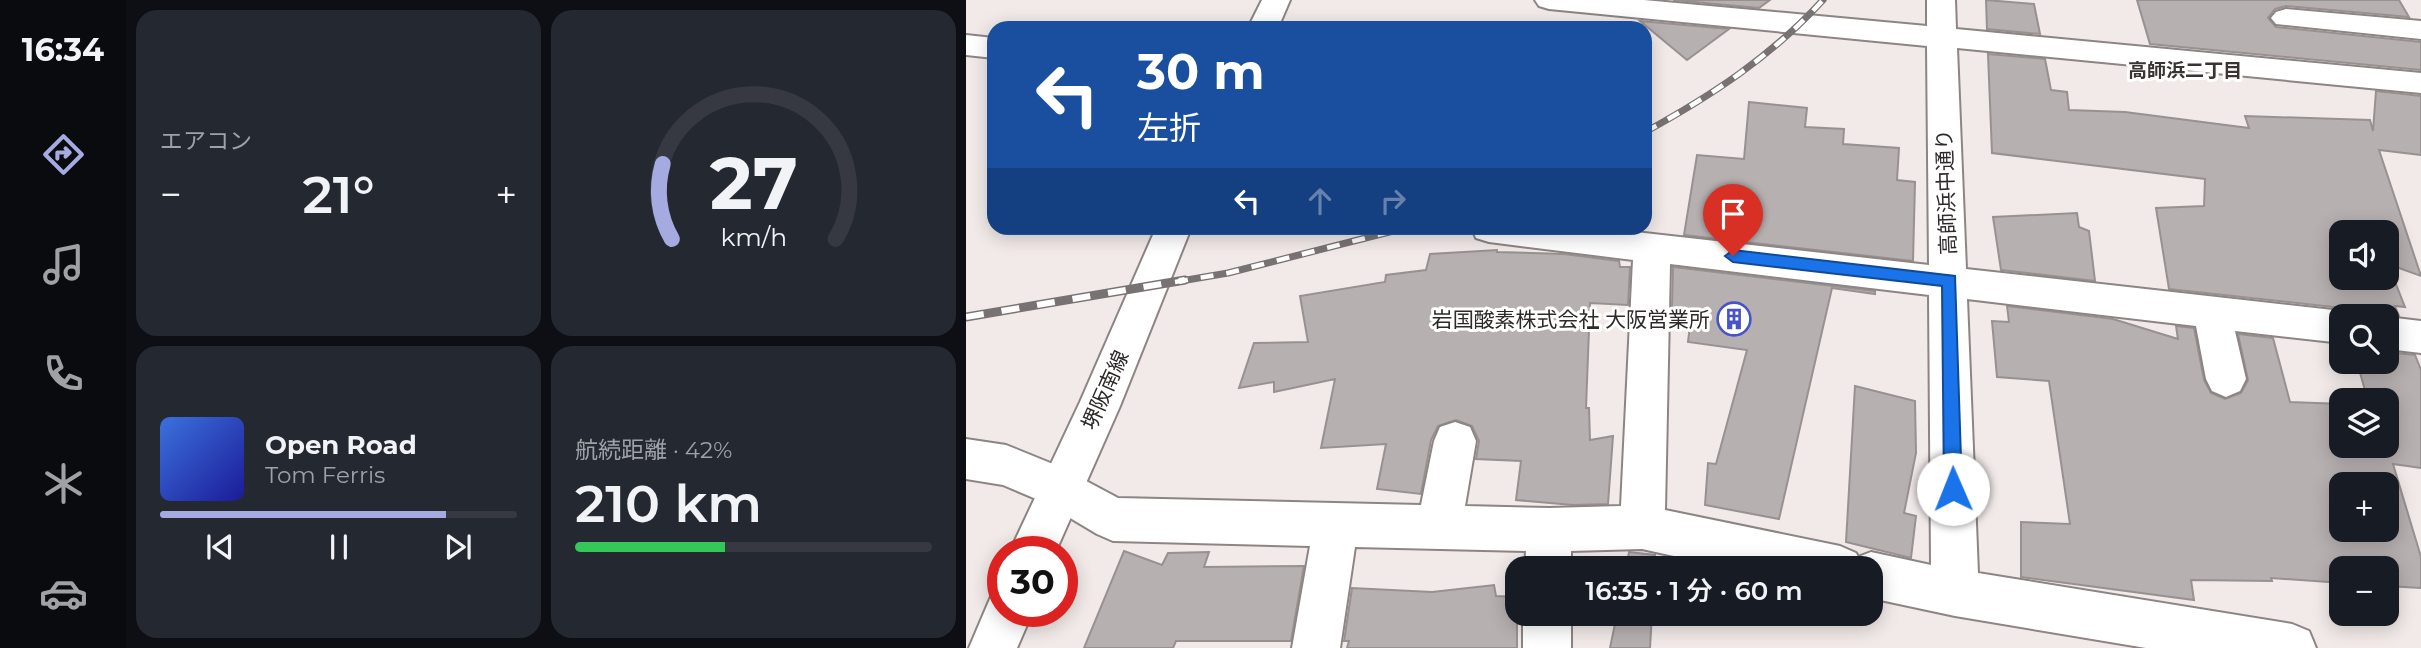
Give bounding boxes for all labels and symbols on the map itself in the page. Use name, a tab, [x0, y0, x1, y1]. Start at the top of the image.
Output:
district label: 高師浜二丁目	[2128, 59, 2242, 82]
street label: 高師浜中通り	[1931, 129, 1961, 255]
pin	[1703, 184, 1763, 256]
building icon: 岩国酸素株式会社 大阪営業所	[1715, 300, 1753, 338]
place label: 岩国酸素株式会社 大阪営業所	[1431, 307, 1710, 332]
street label: 堺阪南線	[1076, 347, 1134, 433]
position arrow	[1916, 452, 1990, 526]
speed limit sign: 30	[987, 536, 1078, 627]

